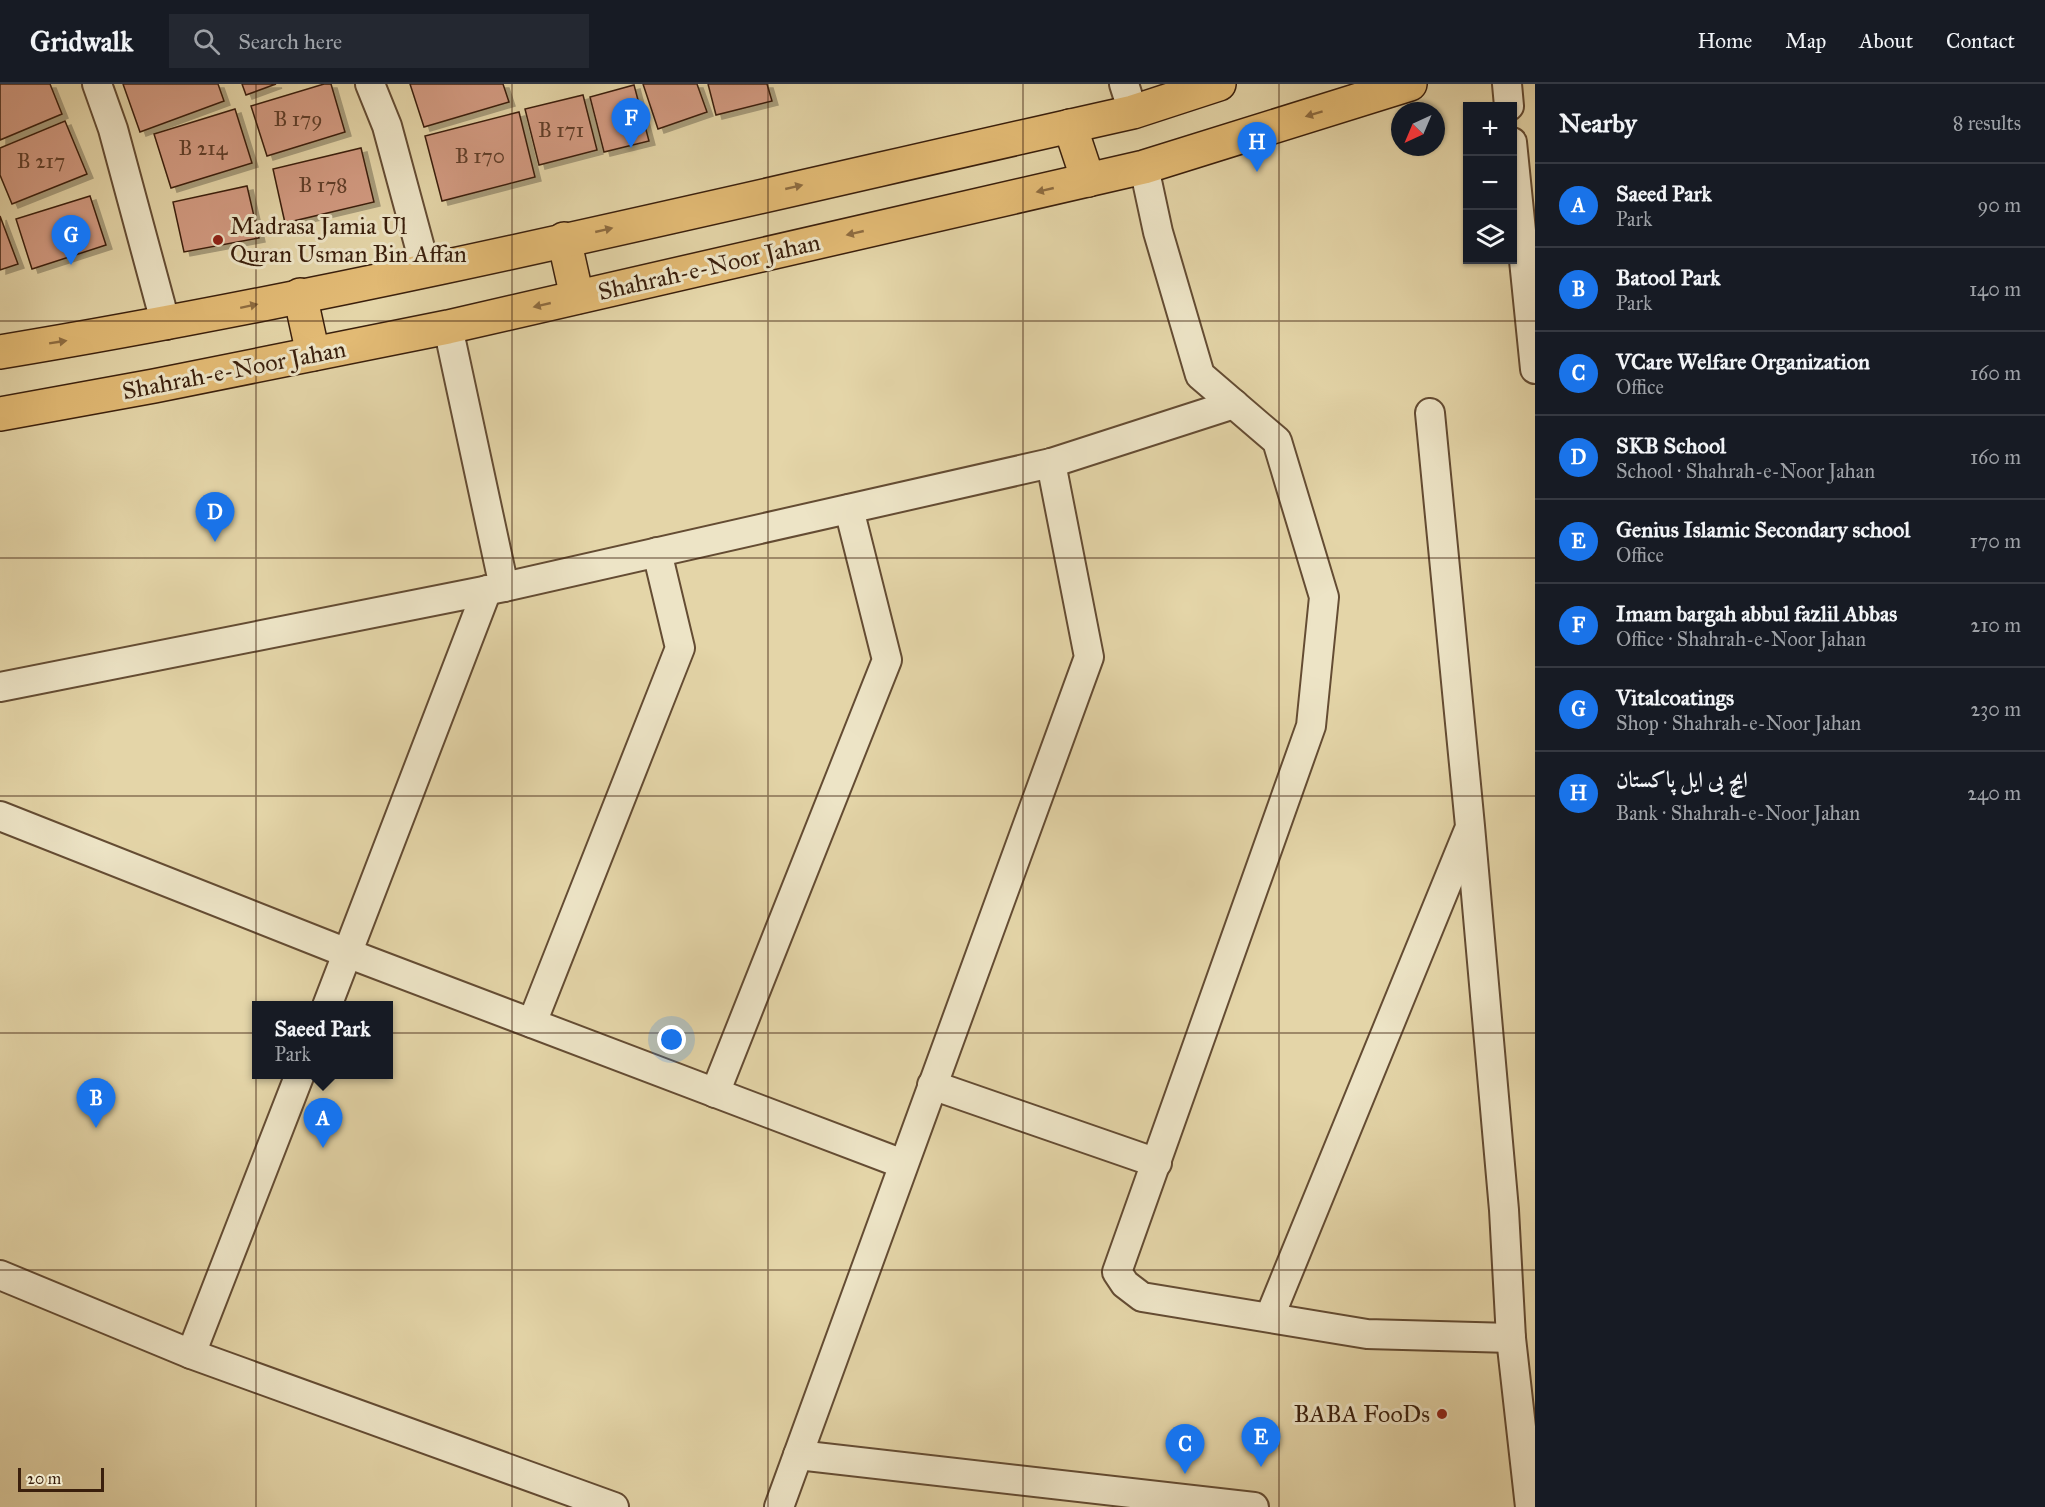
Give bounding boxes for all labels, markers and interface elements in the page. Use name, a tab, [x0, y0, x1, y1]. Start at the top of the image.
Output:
search box	[169, 14, 589, 68]
text: Gridwalk	[30, 24, 133, 59]
icon: search	[190, 25, 223, 58]
text: Search here	[238, 28, 342, 55]
text: Home	[1697, 28, 1752, 54]
text: Map	[1785, 28, 1826, 54]
text: About	[1859, 28, 1913, 54]
text: Contact	[1946, 28, 2015, 54]
pin: F	[612, 98, 650, 148]
north arrow	[1391, 102, 1445, 156]
map controls	[1463, 102, 1517, 264]
button: +	[1463, 102, 1517, 156]
house number: B 179	[273, 106, 323, 132]
text: Nearby	[1559, 107, 1637, 139]
one-way arrow	[1305, 110, 1323, 119]
text: 8 results	[1953, 111, 2021, 135]
house number: B 171	[538, 117, 584, 143]
pin: H	[1238, 122, 1276, 172]
house number: B 214	[179, 135, 229, 161]
house number: B 170	[455, 143, 505, 169]
house number: B 217	[17, 148, 65, 174]
button: −	[1463, 156, 1517, 210]
house number: B 178	[298, 172, 348, 198]
text: Saeed Park	[1616, 180, 1712, 207]
one-way arrow	[785, 182, 804, 192]
one-way arrow	[1036, 185, 1055, 195]
text: A	[1572, 193, 1585, 217]
text: 90 m	[1978, 193, 2021, 217]
text: Park	[1616, 207, 1652, 231]
button: layers	[1463, 210, 1517, 264]
place label: Madrasa Jamia Ul Quran Usman Bin Affan	[230, 211, 467, 269]
pin: G	[52, 216, 90, 265]
one-way arrow	[595, 225, 614, 234]
street label: Shahrah-e-Noor Jahan	[595, 227, 823, 307]
one-way arrow	[846, 229, 865, 239]
marker: Madrasa Jamia Ul Quran Usman Bin Affan	[211, 233, 225, 247]
text: Batool Park	[1616, 264, 1721, 291]
text: B	[1572, 277, 1585, 301]
text: 140 m	[1969, 277, 2021, 301]
text: Park	[1616, 291, 1652, 315]
one-way arrow	[240, 301, 259, 310]
one-way arrow	[533, 301, 552, 310]
street label: Shahrah-e-Noor Jahan	[120, 334, 348, 406]
one-way arrow	[48, 338, 67, 347]
text: VCare Welfare Organization	[1616, 348, 1870, 375]
text: C	[1572, 361, 1585, 385]
text: 160 m	[1970, 361, 2021, 385]
text: Office	[1616, 375, 1664, 399]
text: SKB School	[1616, 432, 1726, 459]
text: D	[1571, 445, 1586, 469]
text: 160 m	[1970, 445, 2021, 469]
text: School · Shahrah-e-Noor Jahan	[1616, 459, 1875, 483]
pin: D	[196, 492, 234, 542]
text: Genius Islamic Secondary school	[1616, 516, 1910, 543]
text: E	[1571, 529, 1586, 553]
text: 170 m	[1970, 529, 2021, 553]
text: Office	[1616, 543, 1664, 567]
text: Imam bargah abbul fazlil Abbas	[1616, 600, 1897, 627]
text: F	[1572, 613, 1585, 637]
text: 210 m	[1971, 613, 2021, 637]
text: Office · Shahrah-e-Noor Jahan	[1616, 627, 1866, 651]
text: Vitalcoatings	[1616, 684, 1734, 711]
text: G	[1571, 697, 1586, 721]
text: 230 m	[1970, 697, 2021, 721]
text: Shop · Shahrah-e-Noor Jahan	[1616, 711, 1861, 735]
text: ایچ بی ایل پاکستان	[1616, 766, 1748, 793]
text: H	[1570, 781, 1587, 805]
text: 240 m	[1967, 781, 2021, 805]
text: Bank · Shahrah-e-Noor Jahan	[1616, 801, 1860, 825]
popup	[252, 1001, 393, 1079]
text: Saeed Park	[275, 1015, 370, 1042]
your location	[657, 1025, 686, 1054]
text: Park	[275, 1042, 311, 1066]
pin: B	[76, 1078, 116, 1128]
pin: A	[304, 1098, 342, 1148]
place label: BABA FooDs	[1294, 1399, 1430, 1429]
marker: BABA FooDs	[1435, 1407, 1449, 1421]
pin: E	[1242, 1418, 1280, 1467]
pin: C	[1166, 1424, 1204, 1474]
scale bar	[18, 1465, 104, 1492]
text: 20 m	[27, 1469, 61, 1488]

